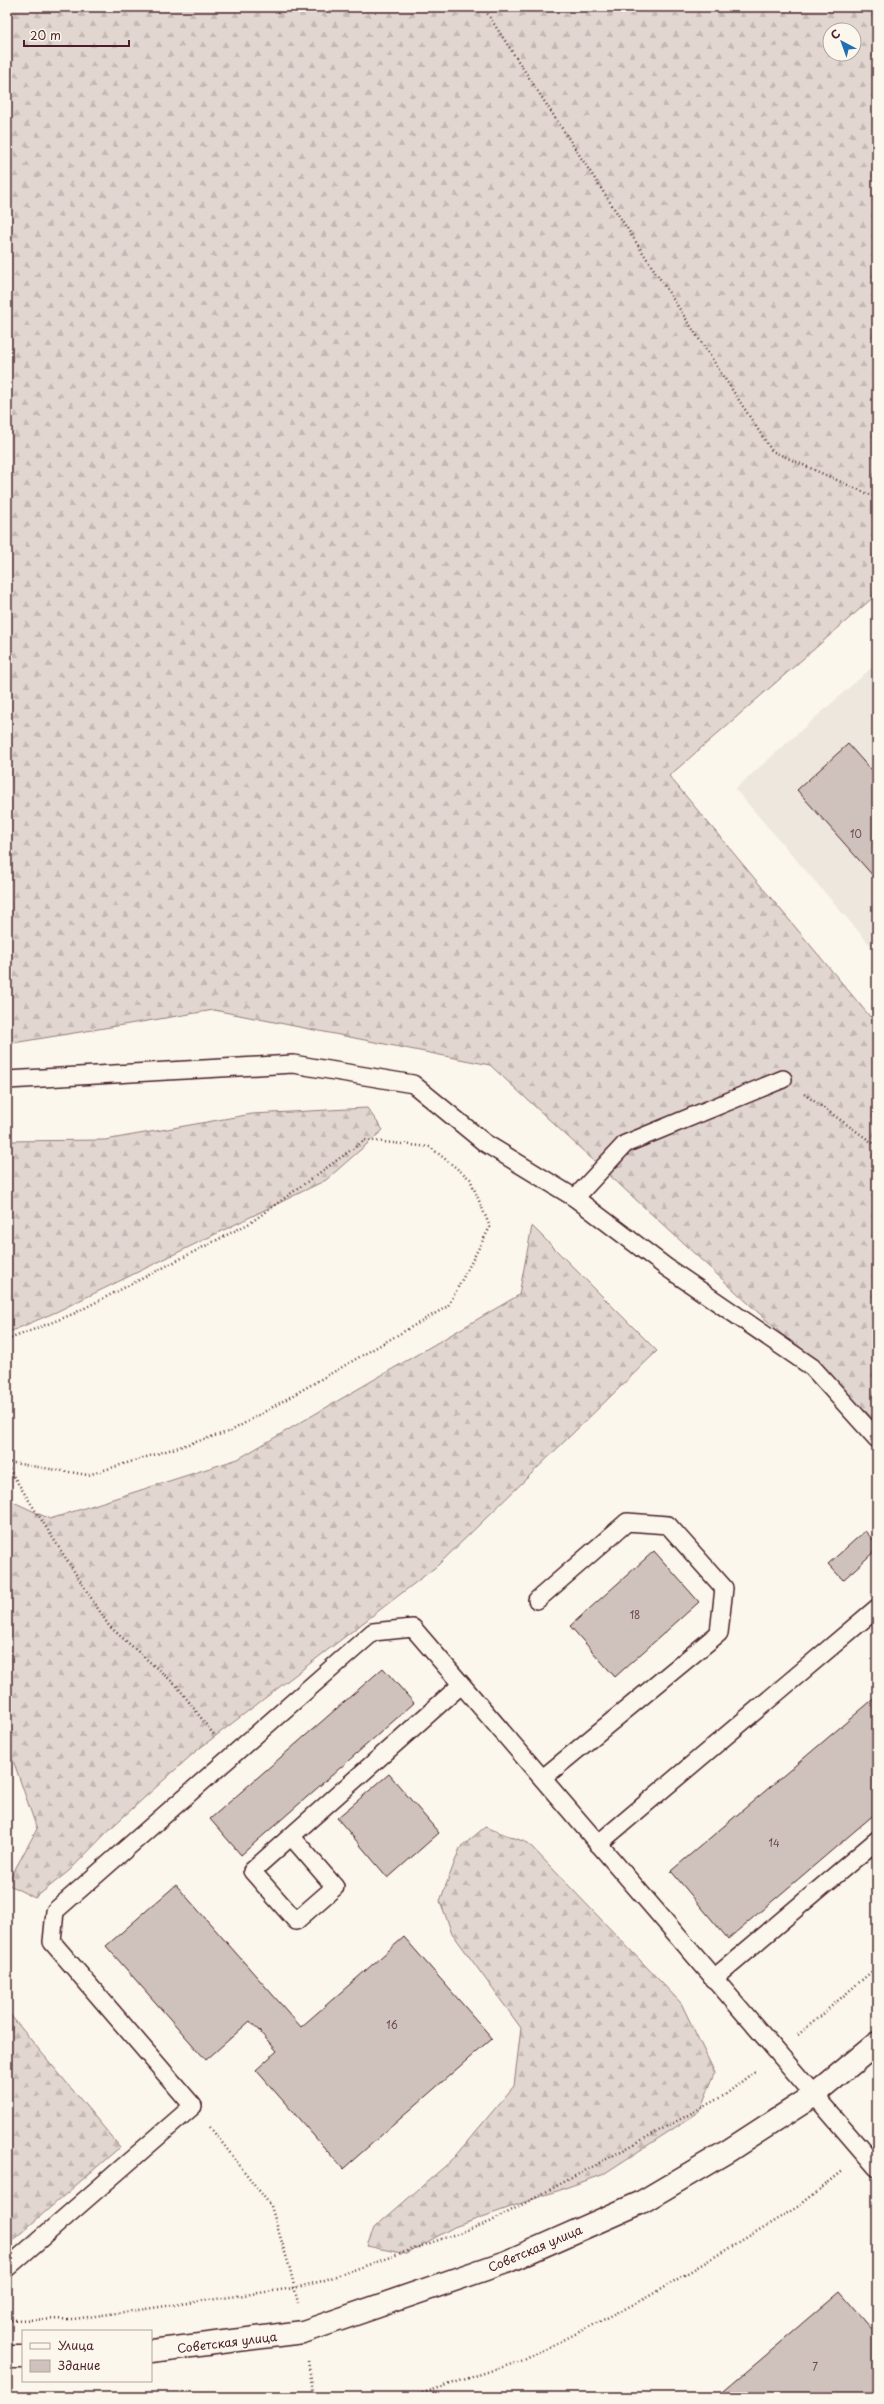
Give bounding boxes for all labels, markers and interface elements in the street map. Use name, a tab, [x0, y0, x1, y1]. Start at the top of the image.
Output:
scale bar	[24, 22, 129, 48]
north arrow	[822, 22, 862, 62]
text: С	[826, 25, 844, 43]
text: 20 m	[30, 26, 61, 44]
house number: 10	[850, 826, 862, 841]
house number: 18	[630, 1607, 640, 1622]
house number: 14	[768, 1835, 780, 1850]
house number: 16	[386, 2017, 398, 2032]
street label: Советская улица	[485, 2220, 585, 2276]
street label: Советская улица	[176, 2327, 279, 2357]
legend	[22, 2330, 152, 2382]
text: Улица	[58, 2336, 94, 2354]
text: Здание	[58, 2356, 100, 2374]
house number: 7	[812, 2359, 818, 2374]

